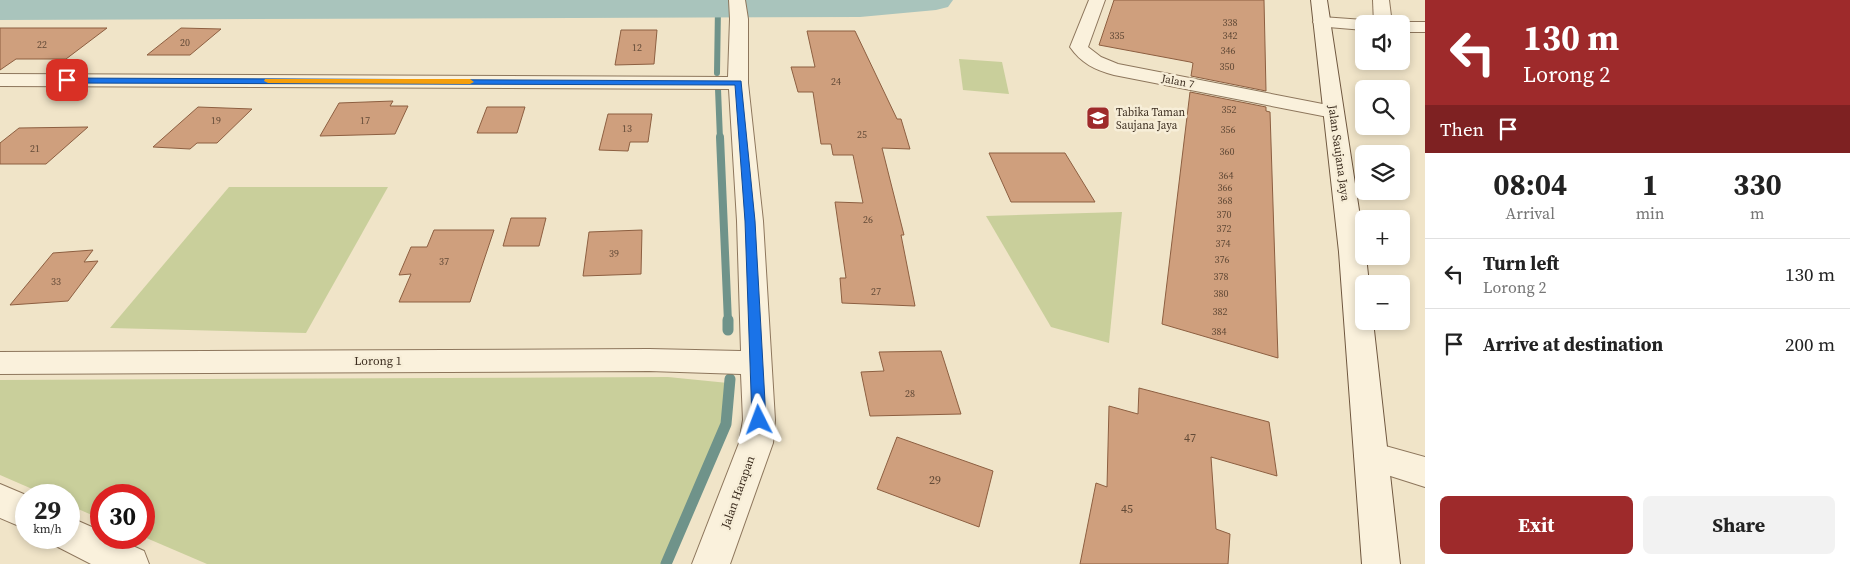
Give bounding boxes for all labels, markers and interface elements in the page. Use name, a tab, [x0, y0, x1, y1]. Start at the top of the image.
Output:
text: 130 m	[1523, 14, 1619, 62]
map controls	[1355, 15, 1410, 330]
button: sound	[1355, 15, 1410, 70]
house number: 338	[1223, 16, 1238, 29]
icon: left	[1440, 20, 1505, 85]
house number: 335	[1110, 29, 1125, 42]
house number: 342	[1223, 29, 1238, 42]
house number: 20	[180, 36, 190, 49]
house number: 22	[37, 38, 47, 51]
house number: 12	[632, 41, 642, 54]
house number: 346	[1221, 44, 1236, 57]
pin	[46, 59, 88, 101]
text: Lorong 2	[1523, 59, 1610, 89]
house number: 350	[1220, 60, 1235, 73]
icon: arrive	[53, 66, 81, 94]
street label: Jalan 7	[1159, 71, 1196, 92]
house number: 24	[831, 75, 841, 88]
button: search	[1355, 80, 1410, 135]
house number: 352	[1222, 103, 1237, 116]
street label: Jalan Saujana Jaya	[1324, 103, 1354, 203]
school or university icon: Tabika Taman Saujana Jaya	[1085, 105, 1111, 131]
place label: Tabika Taman Saujana Jaya	[1116, 105, 1186, 133]
house number: 19	[211, 114, 221, 127]
house number: 17	[360, 114, 370, 127]
icon: arrive	[1494, 115, 1522, 143]
text: Then	[1440, 116, 1484, 142]
house number: 13	[622, 122, 632, 135]
house number: 356	[1221, 123, 1236, 136]
house number: 25	[857, 128, 867, 141]
house number: 21	[30, 142, 40, 155]
house number: 360	[1220, 145, 1235, 158]
button: layers	[1355, 145, 1410, 200]
text: 08:04	[1493, 164, 1567, 205]
text: 1	[1642, 164, 1658, 205]
text: 330	[1733, 164, 1782, 205]
house number: 364	[1219, 169, 1234, 182]
house number: 366	[1218, 181, 1233, 194]
house number: 368	[1218, 194, 1233, 207]
text: Arrival	[1506, 202, 1555, 224]
text: min	[1636, 202, 1665, 224]
text: m	[1750, 202, 1764, 224]
house number: 370	[1217, 208, 1232, 221]
button: +	[1355, 210, 1410, 265]
house number: 26	[863, 213, 873, 226]
house number: 372	[1217, 222, 1232, 235]
house number: 374	[1216, 237, 1231, 250]
house number: 39	[609, 247, 619, 260]
text: Turn left	[1483, 250, 1559, 276]
house number: 376	[1215, 253, 1230, 266]
house number: 37	[439, 255, 449, 268]
icon: left	[1440, 260, 1468, 288]
text: 130 m	[1785, 261, 1835, 287]
house number: 378	[1214, 270, 1229, 283]
house number: 33	[51, 275, 61, 288]
button: −	[1355, 275, 1410, 330]
text: Lorong 2	[1483, 276, 1546, 298]
house number: 27	[871, 285, 881, 298]
house number: 380	[1214, 287, 1229, 300]
house number: 382	[1213, 305, 1228, 318]
house number: 384	[1212, 325, 1227, 338]
icon: arrive	[1440, 330, 1468, 358]
text: Arrive at destination	[1483, 331, 1663, 357]
text: 200 m	[1785, 331, 1835, 357]
street label: Lorong 1	[354, 353, 402, 369]
house number: 28	[905, 387, 915, 400]
position arrow	[732, 393, 784, 445]
house number: 47	[1184, 430, 1196, 446]
street label: Jalan Harapan	[717, 453, 759, 532]
house number: 29	[929, 472, 941, 488]
speed limit sign: 30	[90, 484, 155, 549]
text: 29	[34, 493, 61, 527]
button: Exit	[1440, 496, 1633, 554]
button: Share	[1643, 496, 1835, 554]
house number: 45	[1121, 501, 1133, 517]
text: km/h	[33, 521, 62, 537]

